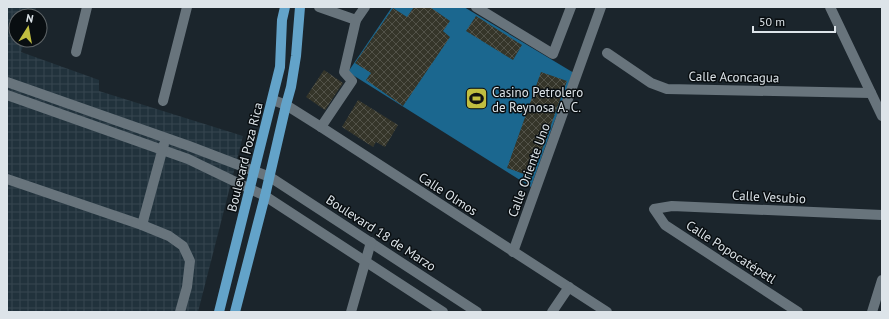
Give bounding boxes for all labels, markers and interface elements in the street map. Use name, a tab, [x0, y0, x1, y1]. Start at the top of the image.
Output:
north arrow	[8, 8, 48, 48]
scale bar	[753, 8, 835, 34]
text: N	[25, 11, 35, 26]
text: 50 m	[759, 14, 785, 29]
street label: Calle Aconcagua	[688, 68, 780, 86]
place label: Casino Petrolero de Reynosa A. C.	[492, 84, 583, 116]
sports icon: Casino Petrolero de Reynosa A. C.	[464, 86, 490, 112]
street label: Boulevard Poza Rica	[223, 101, 267, 213]
street label: Calle Oriente Uno	[504, 121, 554, 219]
street label: Calle Olmos	[415, 169, 481, 219]
street label: Calle Vesubio	[732, 187, 806, 207]
street label: Boulevard 18 de Marzo	[323, 191, 439, 275]
street label: Calle Popocatépetl	[683, 217, 779, 288]

